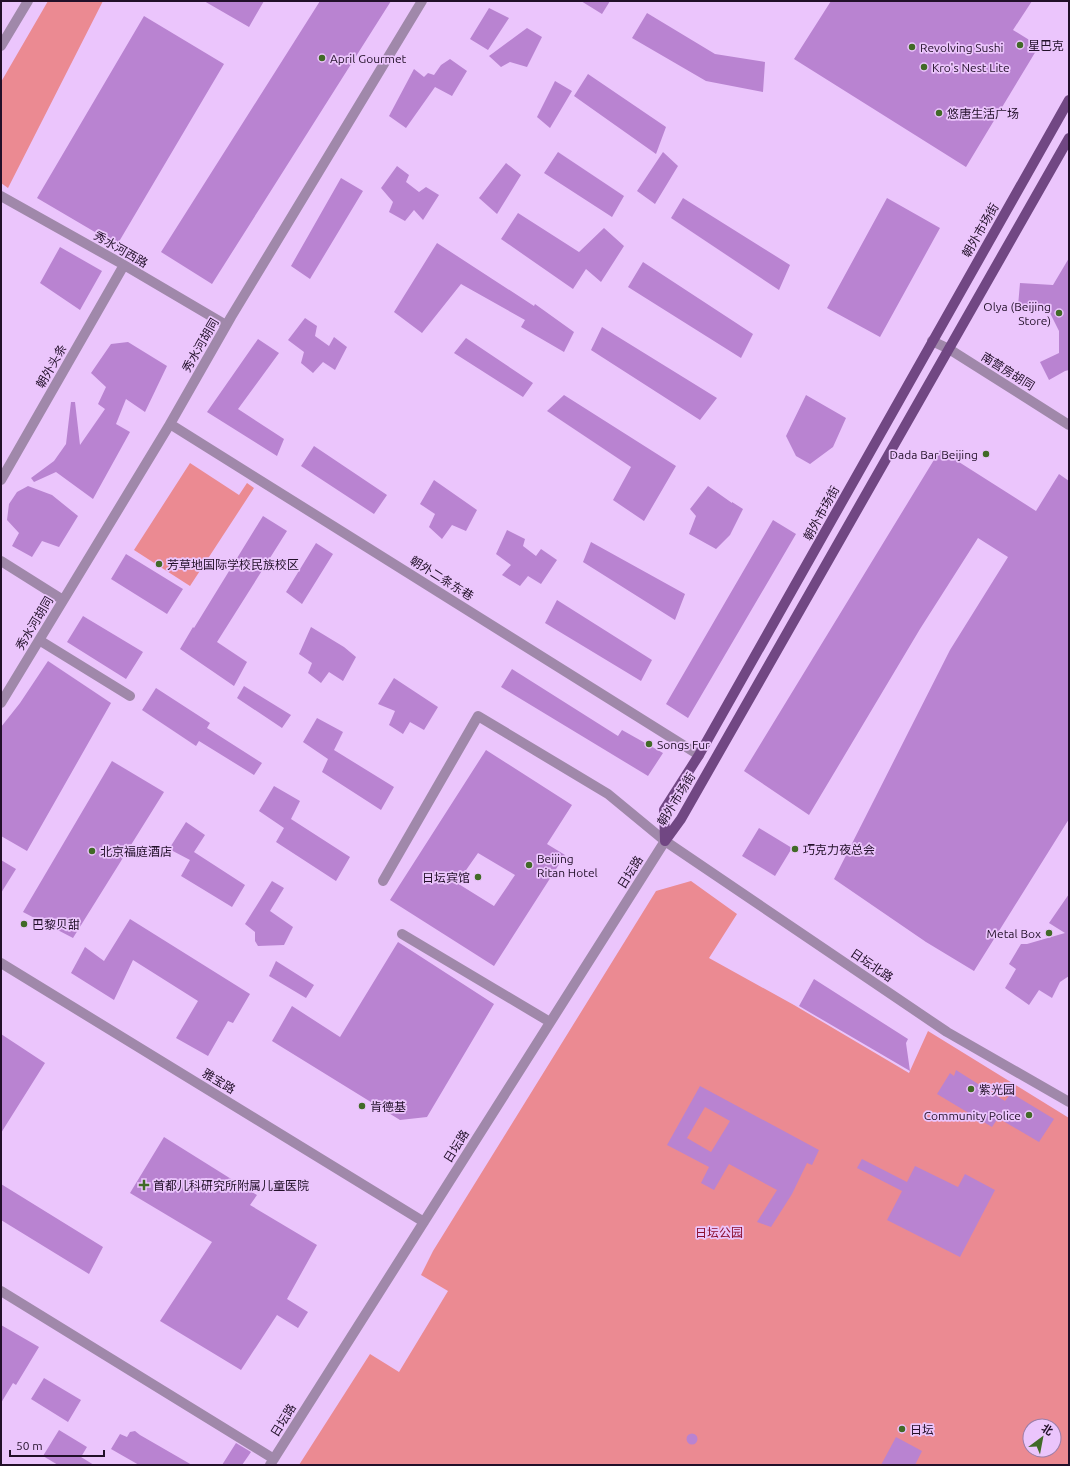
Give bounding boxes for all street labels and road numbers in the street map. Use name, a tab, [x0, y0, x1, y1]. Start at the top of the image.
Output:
street label: 朝外市场街	[959, 201, 1001, 259]
street label: 秀水河西路	[92, 228, 150, 270]
street label: 秀水河胡同	[179, 316, 221, 374]
street label: 朝外头条	[33, 342, 69, 390]
street label: 南营房胡同	[979, 350, 1037, 392]
street label: 朝外市场街	[801, 484, 841, 542]
street label: 朝外二条东巷	[408, 553, 476, 603]
street label: 秀水河胡同	[13, 594, 55, 652]
street label: 朝外市场街	[655, 770, 697, 828]
street label: 日坛路	[615, 853, 645, 891]
street label: 日坛北路	[848, 946, 896, 984]
street label: 雅宝路	[200, 1066, 238, 1096]
street label: 日坛路	[441, 1127, 471, 1165]
street label: 日坛路	[268, 1401, 298, 1439]

